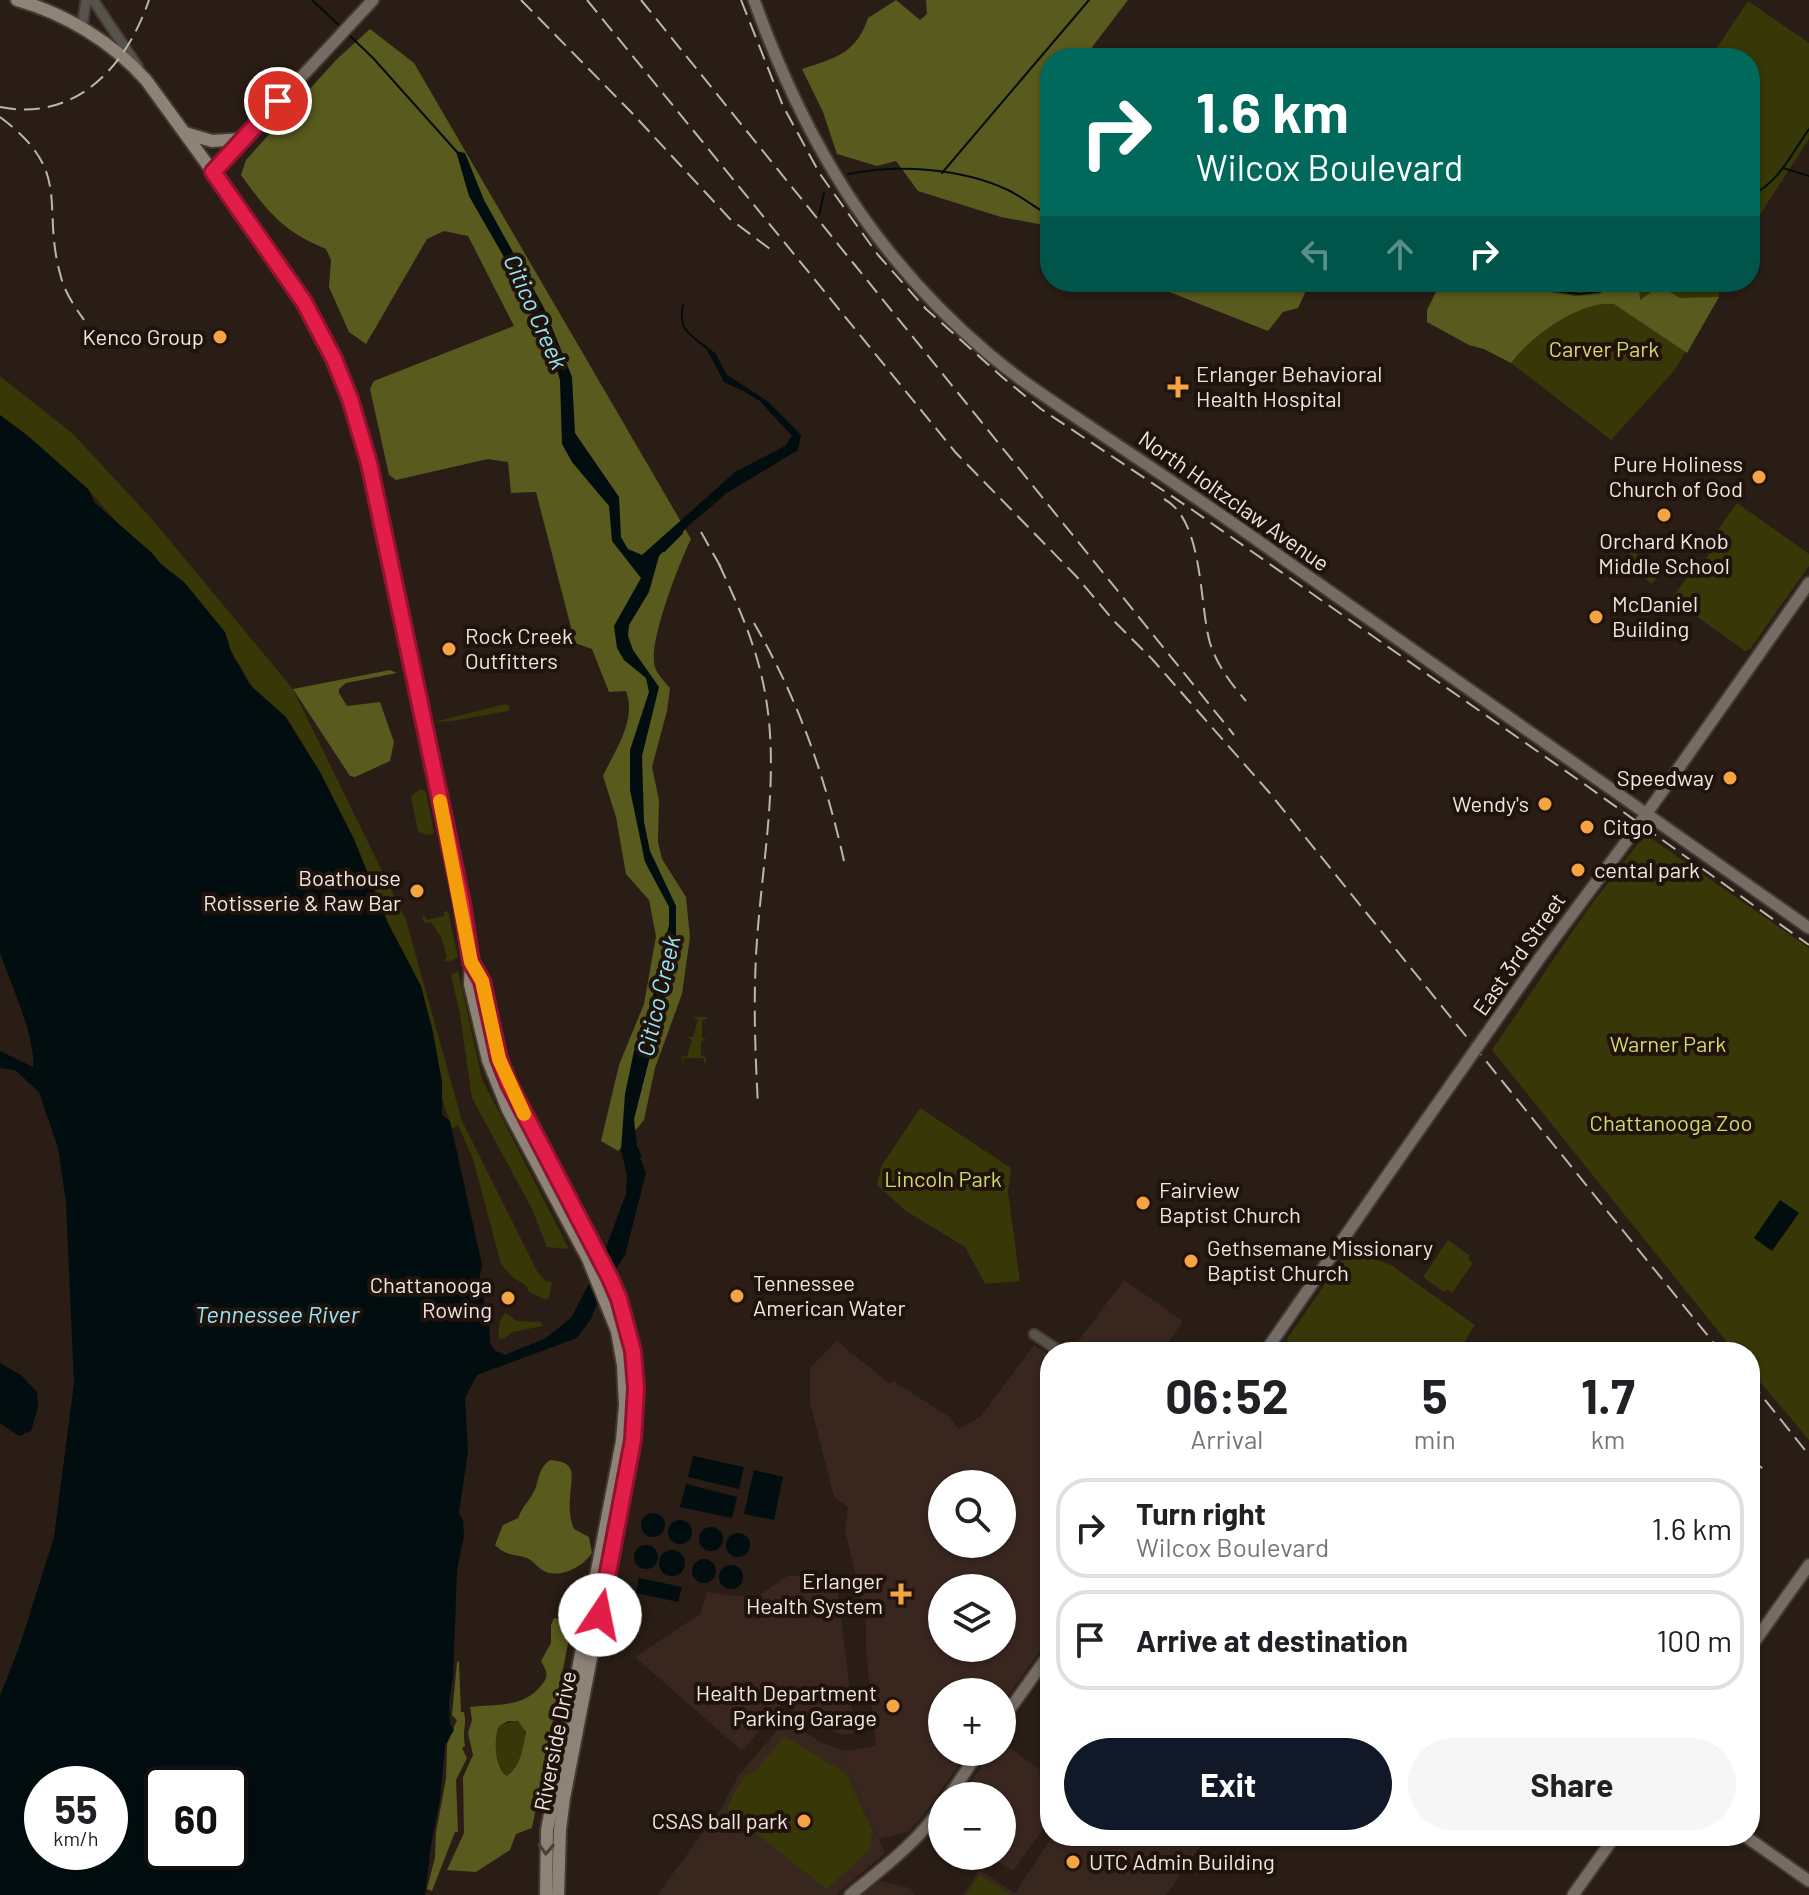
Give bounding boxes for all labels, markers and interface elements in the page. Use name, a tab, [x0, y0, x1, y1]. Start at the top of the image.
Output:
pin	[244, 67, 312, 135]
text: 1.6 km	[1196, 77, 1349, 144]
icon: arrive	[256, 79, 300, 123]
icon: right	[1064, 80, 1168, 184]
text: Wilcox Boulevard	[1196, 145, 1463, 188]
icon: left	[1294, 232, 1338, 276]
icon: ahead	[1378, 232, 1422, 276]
icon: right	[1462, 232, 1506, 276]
water label: Citico Creek	[498, 249, 575, 374]
place label: Kenco Group	[82, 323, 204, 349]
marker: Kenco Group	[211, 328, 229, 346]
park label: Carver Park	[1549, 335, 1659, 361]
place label: Erlanger Behavioral Health Hospital	[1196, 360, 1382, 411]
marker: Erlanger Behavioral Health Hospital	[1167, 376, 1189, 398]
street label: North Holtzclaw Avenue	[1134, 425, 1335, 576]
place label: Pure Holiness Church of God	[1609, 450, 1743, 501]
marker: Pure Holiness Church of God	[1750, 468, 1768, 486]
marker: Orchard Knob Middle School	[1655, 506, 1673, 524]
place label: Orchard Knob Middle School	[1598, 527, 1730, 578]
place label: McDaniel Building	[1612, 590, 1698, 641]
marker: McDaniel Building	[1587, 608, 1605, 626]
place label: Rock Creek Outfitters	[465, 622, 573, 673]
marker: Rock Creek Outfitters	[440, 640, 458, 658]
place label: Speedway	[1617, 764, 1714, 790]
marker: Speedway	[1721, 769, 1739, 787]
place label: Wendy's	[1452, 790, 1529, 816]
marker: Wendy's	[1536, 795, 1554, 813]
place label: Citgo	[1603, 813, 1654, 839]
marker: Citgo	[1578, 818, 1596, 836]
place label: cental park	[1594, 856, 1700, 882]
marker: cental park	[1569, 861, 1587, 879]
place label: Boathouse Rotisserie & Raw Bar	[203, 864, 401, 915]
marker: Boathouse Rotisserie & Raw Bar	[408, 882, 426, 900]
street label: East 3rd Street	[1466, 887, 1570, 1020]
water label: Citico Creek	[630, 932, 686, 1059]
park label: Warner Park	[1610, 1030, 1726, 1056]
park label: Chattanooga Zoo	[1590, 1109, 1752, 1135]
park label: Lincoln Park	[884, 1165, 1002, 1191]
place label: Fairview Baptist Church	[1159, 1176, 1301, 1227]
marker: Fairview Baptist Church	[1134, 1194, 1152, 1212]
place label: Gethsemane Missionary Baptist Church	[1207, 1234, 1433, 1285]
marker: Gethsemane Missionary Baptist Church	[1182, 1252, 1200, 1270]
place label: Tennessee American Water	[753, 1269, 906, 1320]
place label: Chattanooga Rowing	[370, 1271, 492, 1322]
marker: Tennessee American Water	[728, 1287, 746, 1305]
marker: Chattanooga Rowing	[499, 1289, 517, 1307]
water label: Tennessee River	[195, 1299, 361, 1328]
text: 06:52	[1165, 1366, 1289, 1424]
text: 5	[1422, 1366, 1448, 1424]
text: 1.7	[1581, 1366, 1635, 1424]
text: Arrival	[1191, 1423, 1263, 1454]
text: min	[1414, 1423, 1456, 1454]
text: km	[1591, 1423, 1625, 1454]
map controls	[928, 1470, 1016, 1870]
button: search	[928, 1470, 1016, 1558]
text: Turn right	[1136, 1495, 1266, 1531]
icon: right	[1068, 1506, 1112, 1550]
text: 1.6 km	[1652, 1510, 1732, 1546]
text: Wilcox Boulevard	[1136, 1531, 1329, 1562]
place label: Erlanger Health System	[746, 1567, 883, 1618]
position arrow	[558, 1573, 642, 1657]
button: layers	[928, 1574, 1016, 1662]
marker: Erlanger Health System	[890, 1583, 912, 1605]
icon: arrive	[1068, 1618, 1112, 1662]
text: Arrive at destination	[1136, 1622, 1408, 1658]
text: 100 m	[1657, 1622, 1732, 1658]
street label: Riverside Drive	[528, 1669, 580, 1813]
button: +	[928, 1678, 1016, 1766]
place label: Health Department Parking Garage	[696, 1679, 877, 1730]
marker: Health Department Parking Garage	[884, 1697, 902, 1715]
button: Exit	[1064, 1738, 1392, 1830]
button: Share	[1408, 1738, 1736, 1830]
speed limit sign: 60	[144, 1766, 248, 1870]
button: −	[928, 1782, 1016, 1870]
text: 55	[54, 1784, 98, 1832]
place label: CSAS ball park	[652, 1807, 788, 1833]
marker: CSAS ball park	[795, 1812, 813, 1830]
text: km/h	[53, 1826, 99, 1850]
one-way arrow	[538, 1843, 555, 1856]
place label: UTC Admin Building	[1089, 1848, 1275, 1874]
marker: UTC Admin Building	[1064, 1853, 1082, 1871]

